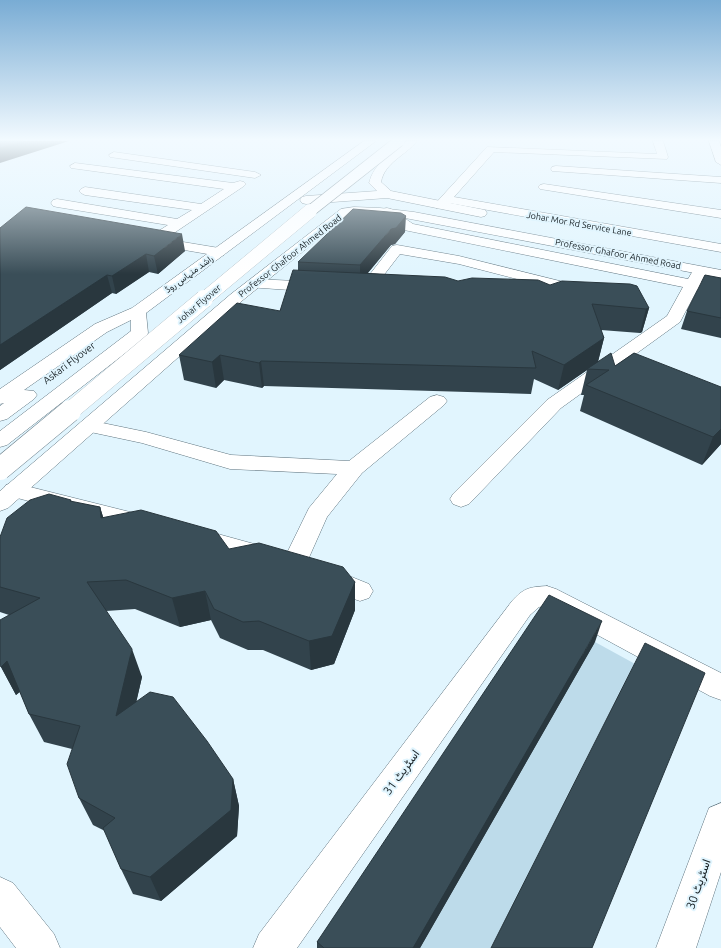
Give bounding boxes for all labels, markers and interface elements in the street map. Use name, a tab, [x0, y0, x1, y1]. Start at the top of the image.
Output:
street label: Johar Mor Rd Service Lane	[526, 210, 632, 238]
street label: Professor Ghafoor Ahmed Road	[237, 213, 343, 299]
street label: Professor Ghafoor Ahmed Road	[554, 237, 682, 271]
street label: راشد منہاس روڈ	[163, 253, 216, 296]
street label: Johar Flyover	[175, 282, 223, 325]
street label: Askari Flyover	[41, 340, 97, 386]
street label: اسٹریٹ 31	[380, 747, 423, 798]
street label: اسٹریٹ 30	[683, 857, 715, 911]

